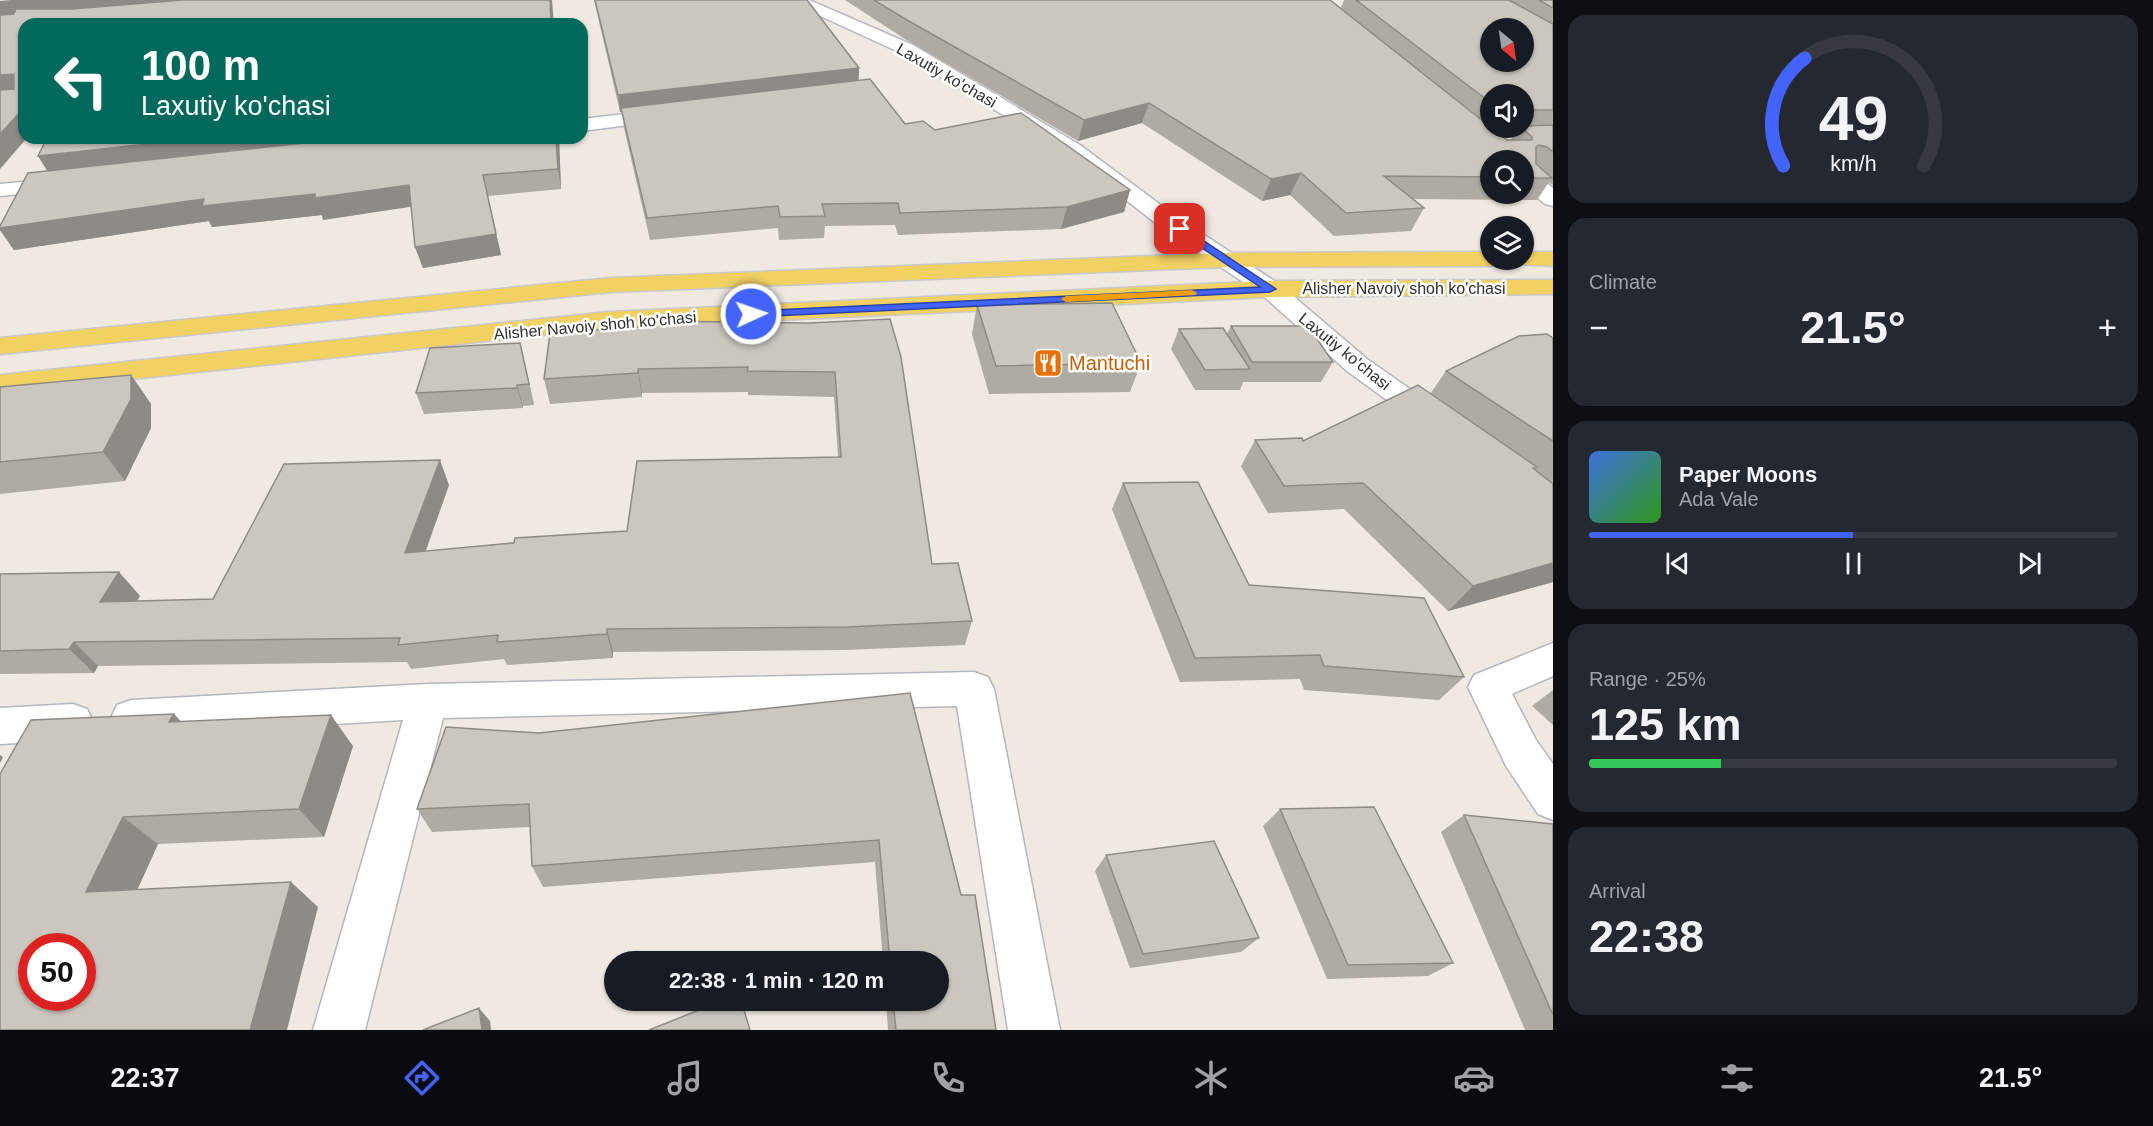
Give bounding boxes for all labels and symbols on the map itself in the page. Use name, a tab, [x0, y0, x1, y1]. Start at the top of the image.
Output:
north arrow	[1480, 18, 1534, 72]
street label: Laxutiy ko'chasi	[894, 40, 1000, 111]
pin	[1154, 203, 1205, 254]
street label: Alisher Navoiy shoh ko'chasi	[1302, 280, 1506, 297]
position arrow	[719, 282, 783, 346]
street label: Alisher Navoiy shoh ko'chasi	[493, 308, 697, 343]
street label: Laxutiy ko'chasi	[1296, 309, 1394, 393]
restaurant icon: Mantuchi	[1032, 347, 1064, 379]
place label: Mantuchi	[1069, 352, 1150, 374]
speed limit sign: 50	[18, 933, 96, 1011]

